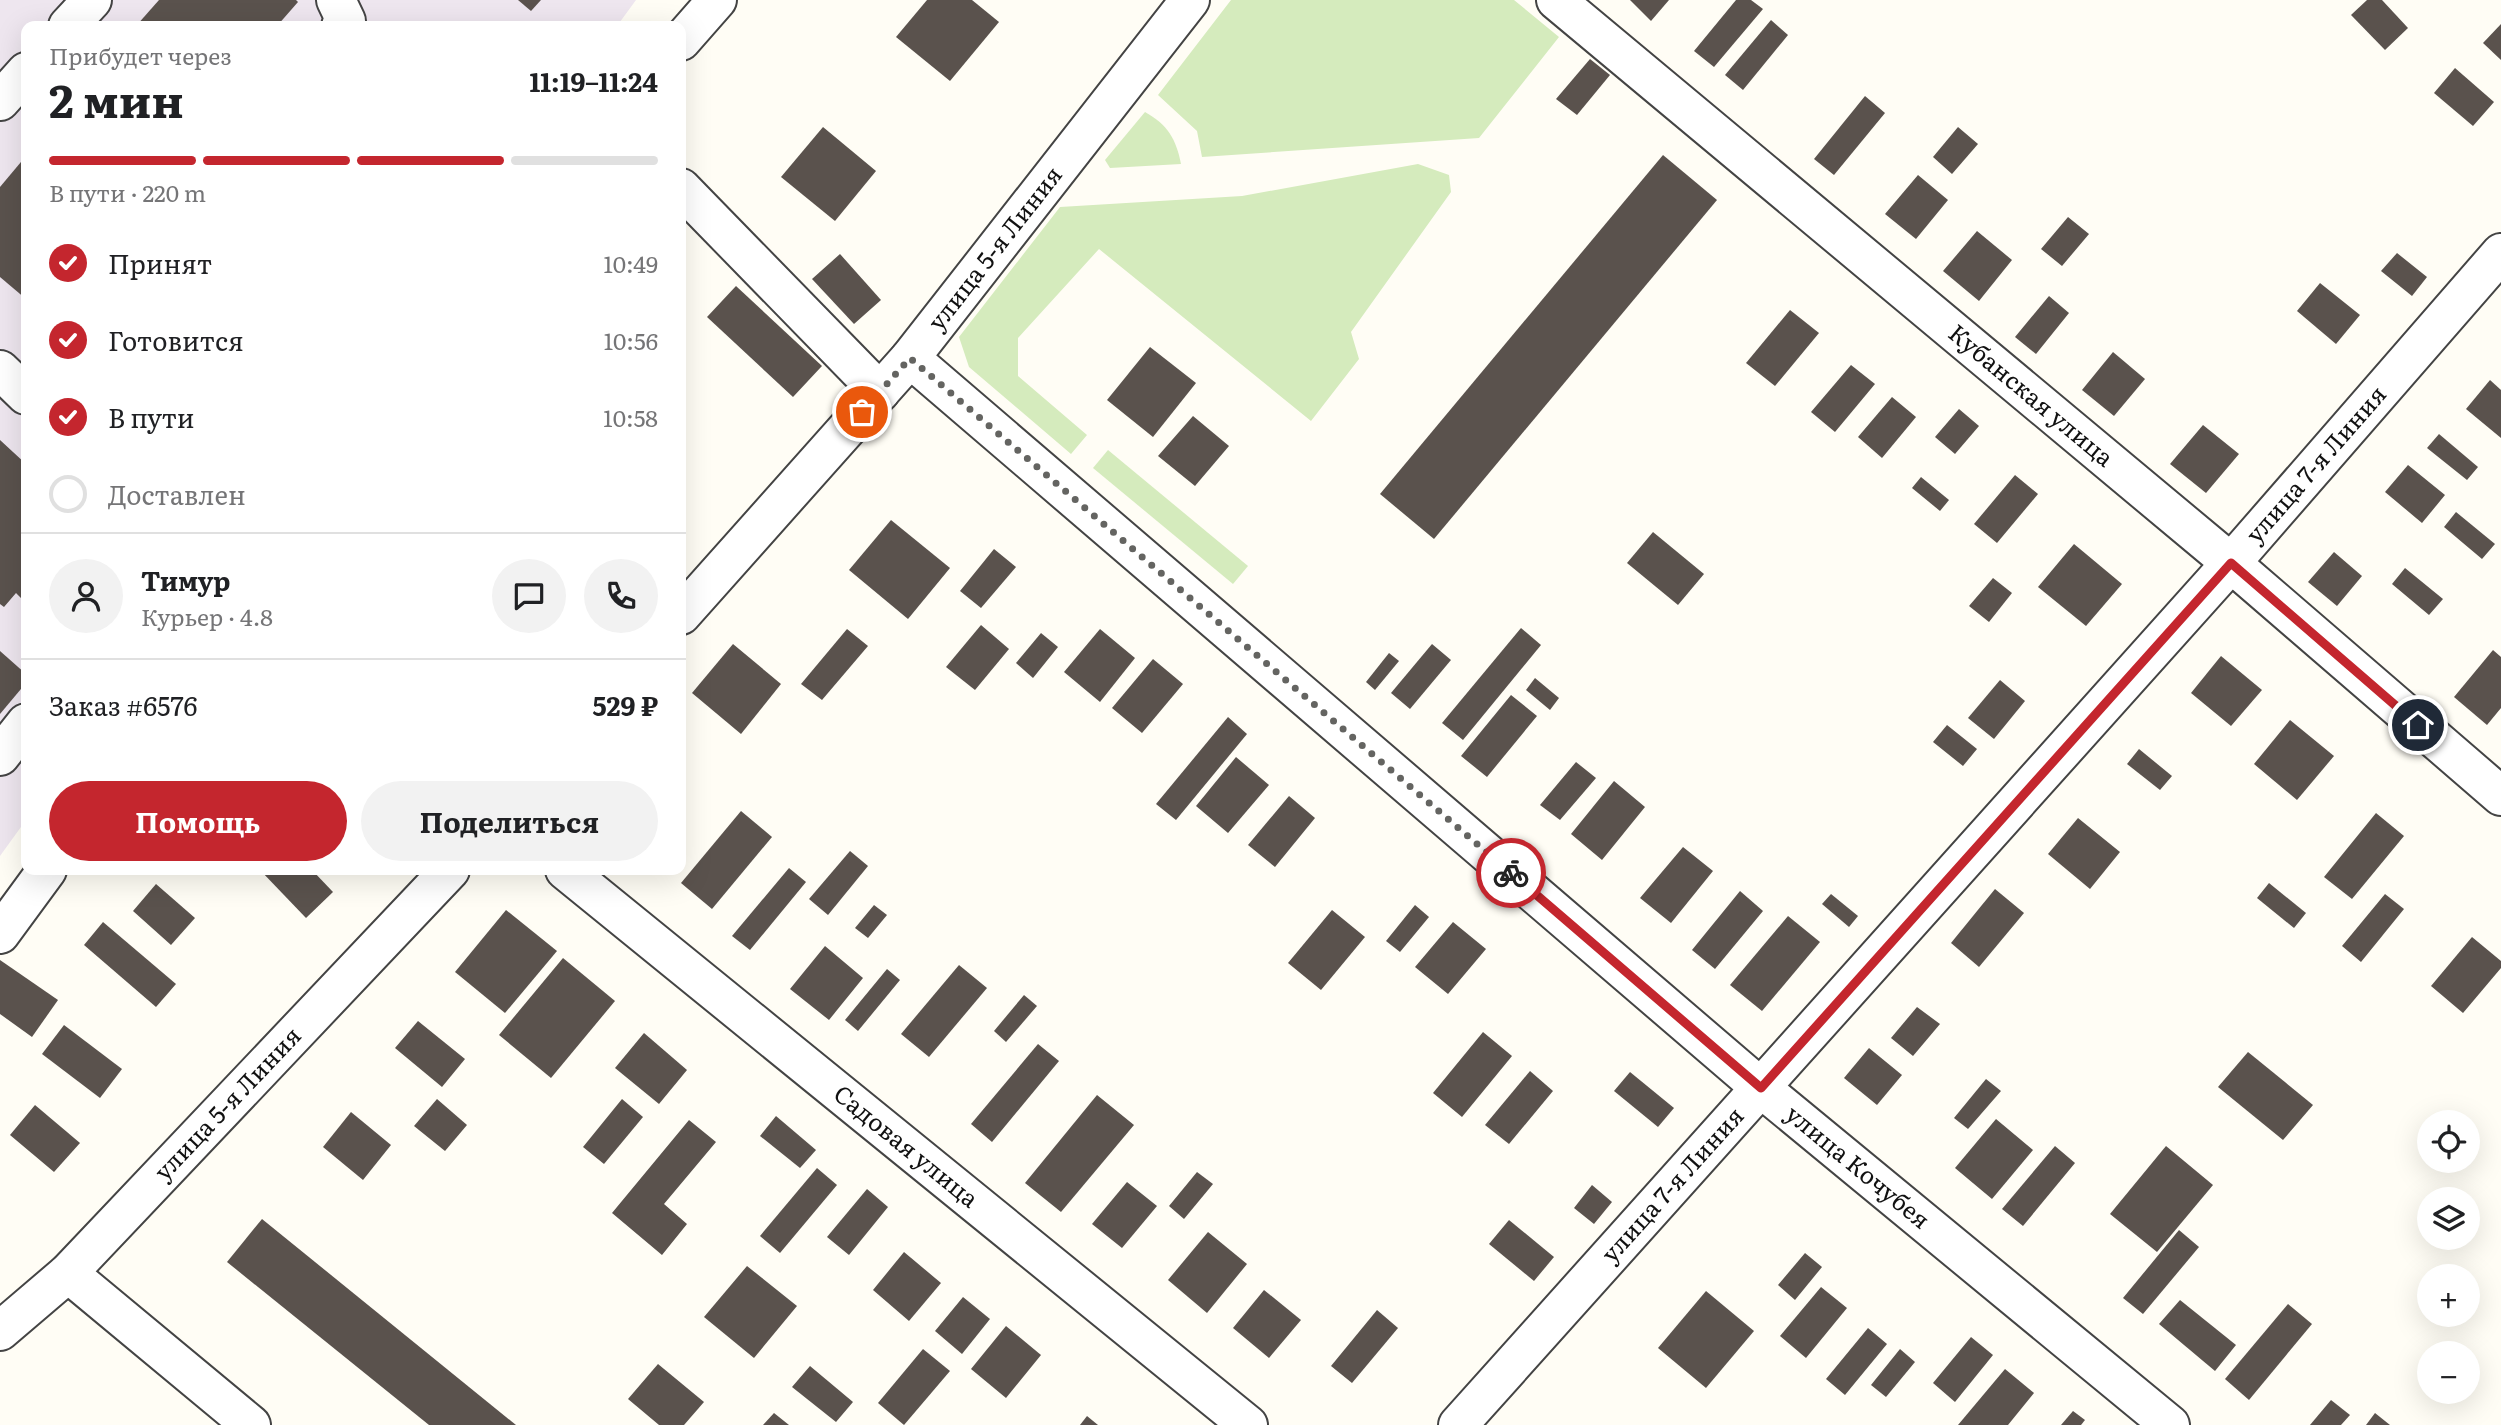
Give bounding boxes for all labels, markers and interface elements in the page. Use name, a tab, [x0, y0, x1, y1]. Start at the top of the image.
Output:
text: Прибудет через	[49, 38, 232, 72]
text: 11:19–11:24	[530, 61, 658, 100]
text: 2 мин	[49, 64, 184, 132]
street label: улица 5-я Линия	[918, 158, 1069, 337]
text: В пути · 220 m	[49, 175, 206, 209]
text: Принят	[108, 243, 212, 282]
icon: check	[49, 244, 87, 282]
text: 10:49	[603, 246, 658, 280]
street label: Кубанская улица	[1942, 315, 2123, 473]
text: Готовится	[108, 320, 244, 359]
icon: check	[49, 321, 87, 359]
text: 10:56	[604, 323, 658, 357]
street label: улица 7-я Линия	[2236, 377, 2393, 550]
pin	[832, 382, 892, 442]
icon: bag	[843, 393, 881, 431]
text: В пути	[108, 397, 195, 436]
icon: check	[49, 398, 87, 436]
text: 10:58	[603, 400, 658, 434]
text: Доставлен	[108, 474, 246, 513]
button: person	[49, 559, 123, 633]
button: chat	[492, 559, 566, 633]
button: phone	[584, 559, 658, 633]
text: Тимур	[141, 560, 230, 599]
text: Курьер · 4.8	[141, 599, 273, 633]
text: Заказ #6576	[49, 685, 198, 724]
text: 529 ₽	[593, 685, 658, 724]
pin	[2388, 695, 2448, 755]
icon: home	[2399, 706, 2437, 744]
button: Помощь	[49, 781, 347, 861]
button: Поделиться	[361, 781, 658, 861]
courier	[1476, 838, 1546, 908]
icon: bike	[1492, 854, 1530, 892]
street label: улица 5-я Линия	[145, 1018, 308, 1187]
street label: Садовая улица	[827, 1075, 987, 1215]
street label: улица Кочубея	[1779, 1095, 1939, 1236]
street label: улица 7-я Линия	[1592, 1098, 1750, 1269]
map controls	[2417, 1110, 2480, 1404]
button: locate	[2417, 1110, 2480, 1173]
button: layers	[2417, 1187, 2480, 1250]
button: +	[2417, 1264, 2480, 1327]
button: −	[2417, 1341, 2480, 1404]

